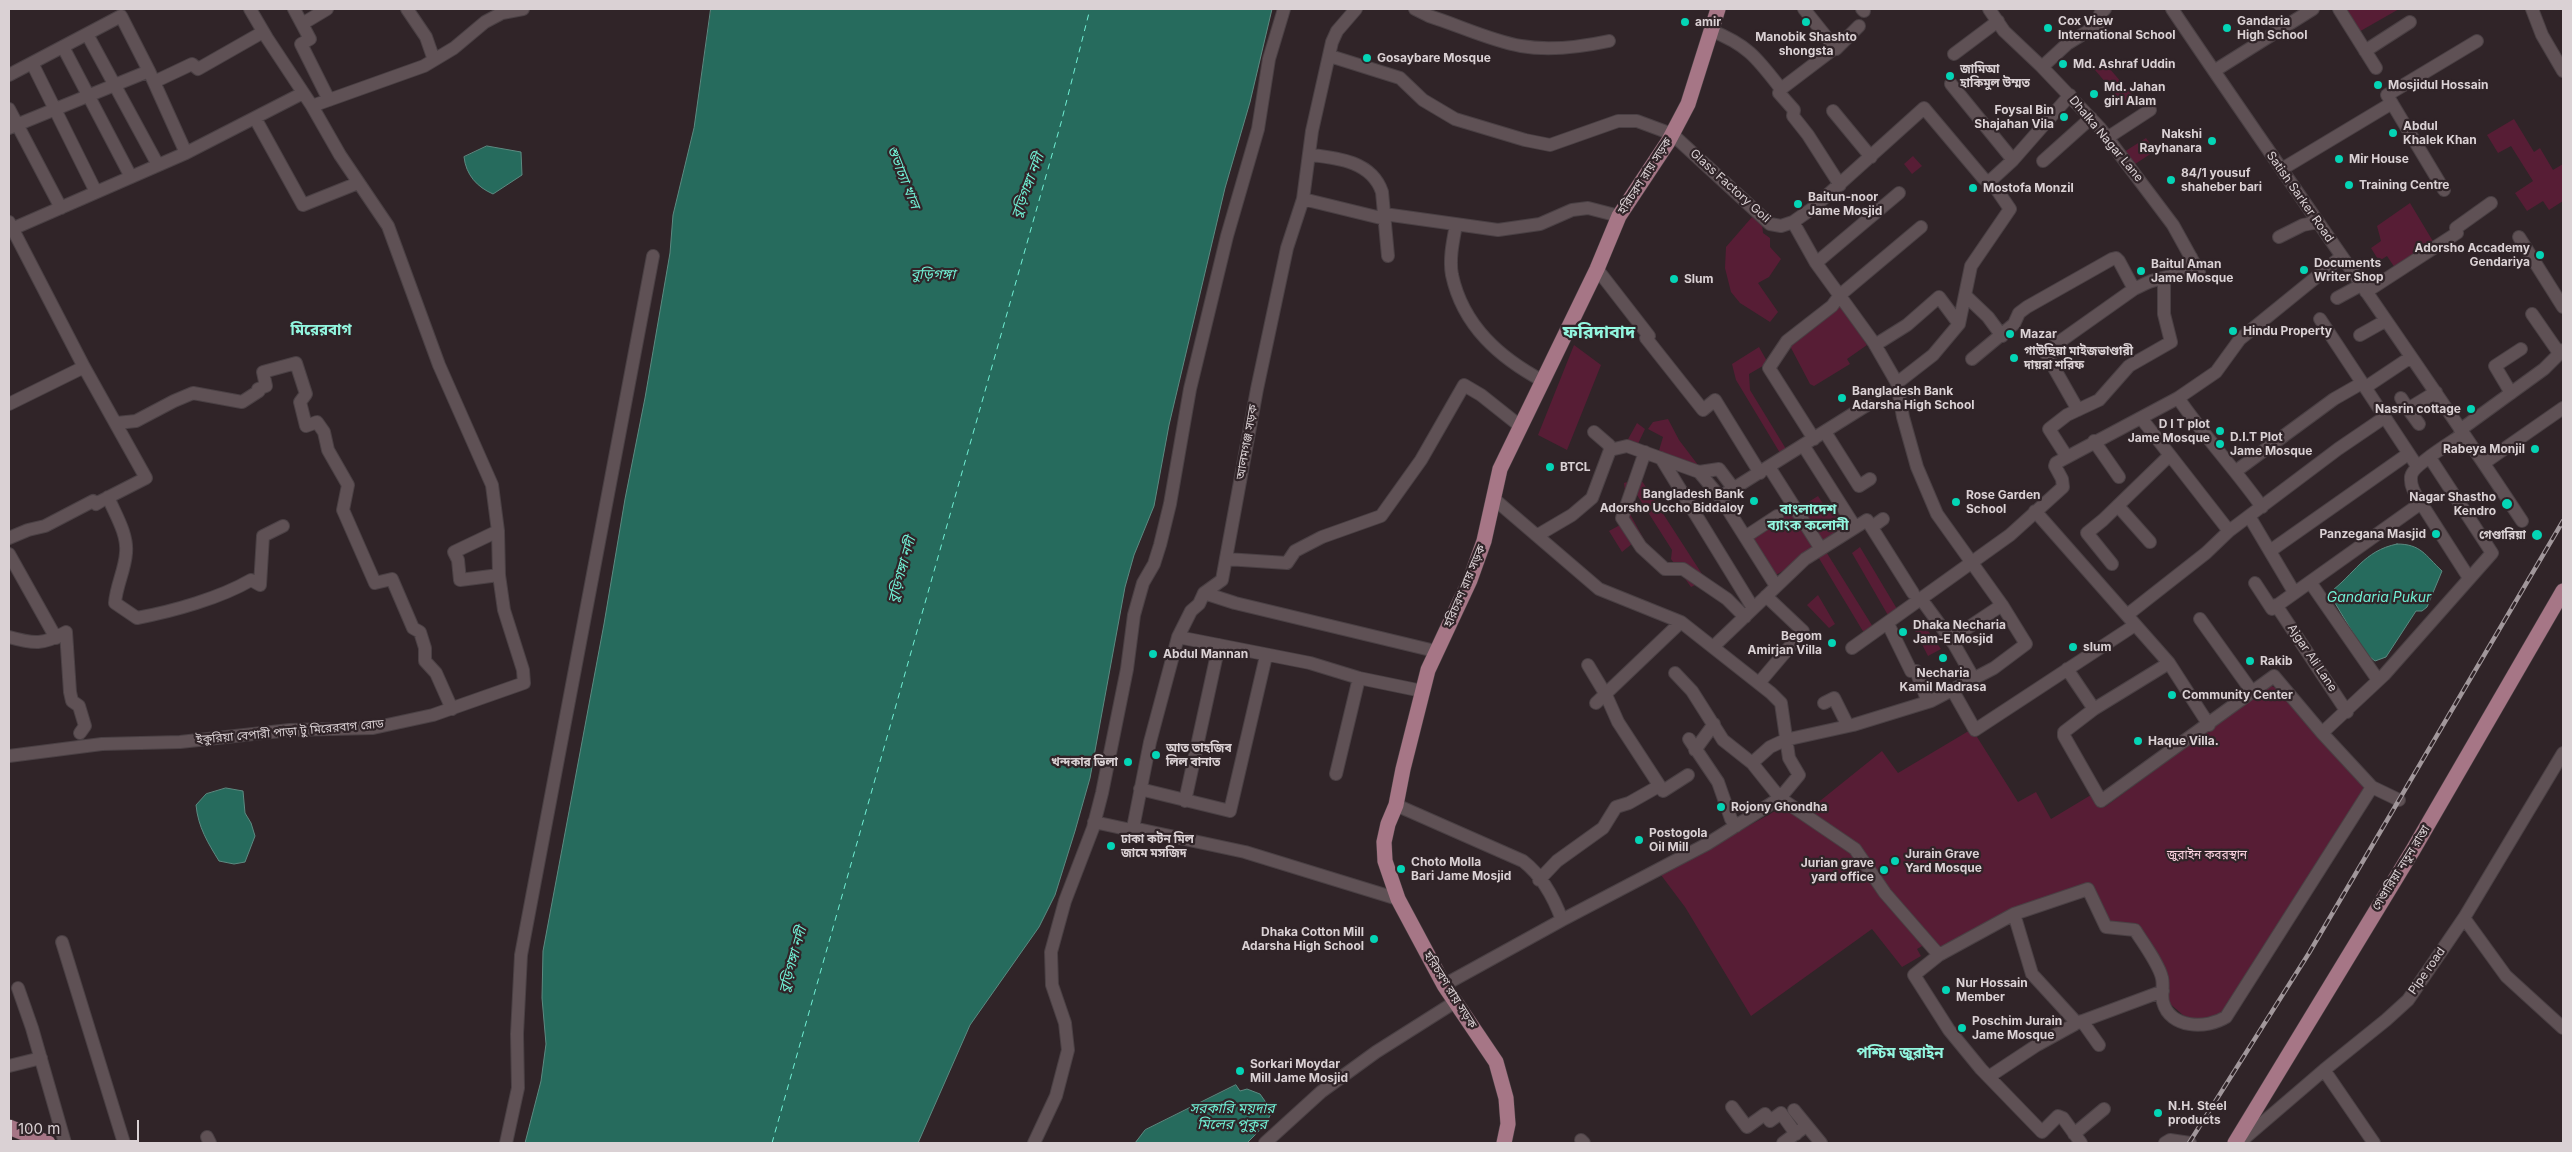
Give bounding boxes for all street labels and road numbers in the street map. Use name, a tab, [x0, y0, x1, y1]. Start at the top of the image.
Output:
street label: Dhalka Nagar Lane	[2066, 93, 2146, 185]
street label: হরিচরণ রায় সড়ক	[1615, 135, 1675, 217]
street label: Glass Factory Goli	[1687, 146, 1773, 226]
street label: Satish Sarker Road	[2263, 149, 2337, 245]
street label: আলমগঞ্জ সড়ক	[1233, 403, 1261, 481]
street label: হরিচরণ রায় সড়ক	[1441, 543, 1489, 629]
street label: Ajgar Ali Lane	[2284, 622, 2340, 694]
street label: ইকুরিয়া বেপারী পাড়া টু মিরেরবাগ রোড	[196, 717, 384, 747]
street label: গেণ্ডারিয়া নতুন রাস্তা	[2369, 823, 2433, 913]
street label: Pipe road	[2406, 945, 2448, 997]
street label: হরিচরণ রায় সড়ক	[1421, 949, 1479, 1031]

